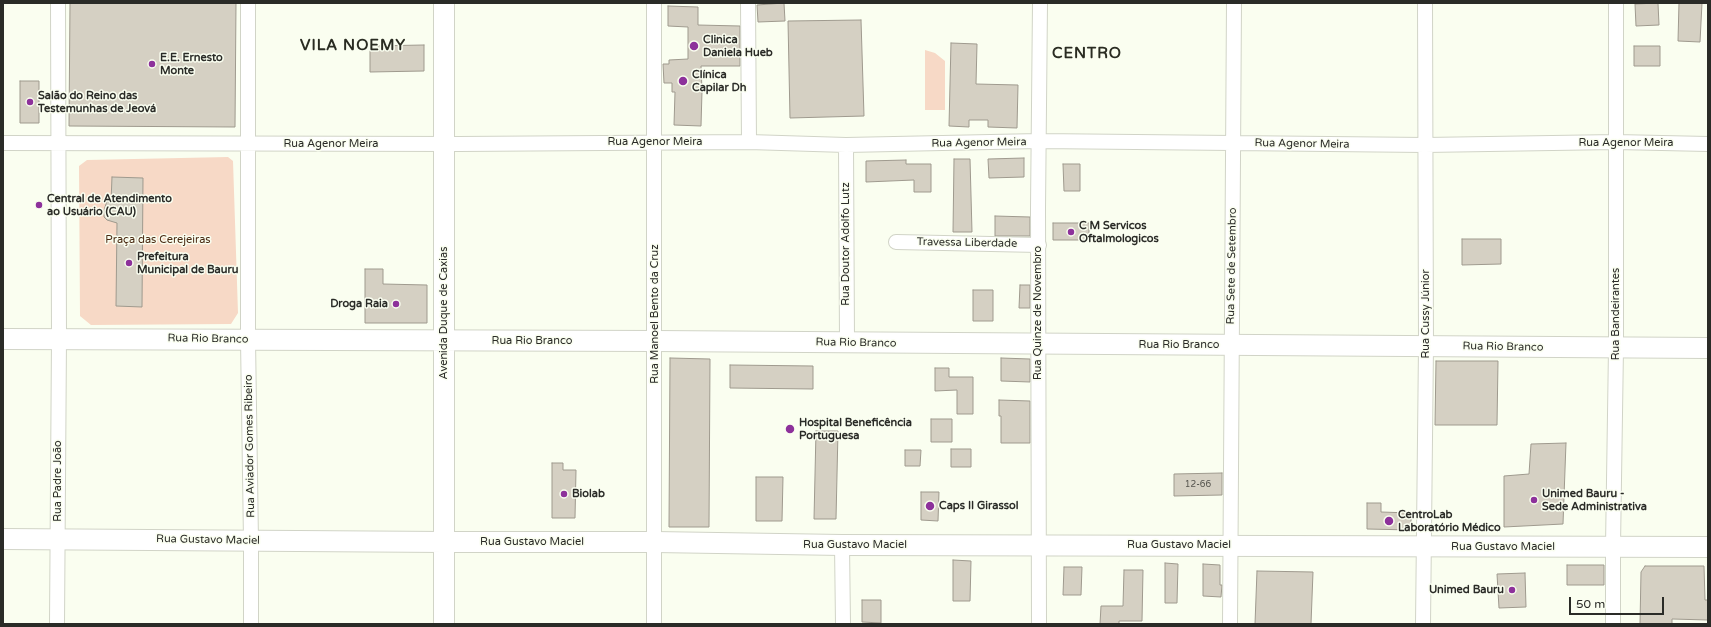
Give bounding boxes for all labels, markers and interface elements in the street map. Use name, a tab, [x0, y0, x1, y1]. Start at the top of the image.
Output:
place label: Clinica Daniela Hueb	[703, 33, 773, 59]
district label: VILA NOEMY	[300, 37, 406, 55]
marker: Clinica Daniela Hueb	[688, 40, 700, 52]
district label: CENTRO	[1052, 45, 1122, 63]
place label: E.E. Ernesto Monte	[160, 51, 223, 77]
marker: E.E. Ernesto Monte	[147, 59, 157, 69]
place label: Clínica Capilar Dh	[692, 68, 746, 94]
marker: Clínica Capilar Dh	[677, 75, 689, 87]
place label: Salão do Reino das Testemunhas de Jeová	[38, 89, 156, 115]
marker: Salão do Reino das Testemunhas de Jeová	[25, 97, 35, 107]
street label: Rua Agenor Meira	[607, 135, 703, 149]
street label: Rua Agenor Meira	[931, 136, 1027, 150]
street label: Rua Agenor Meira	[1578, 136, 1674, 150]
street label: Rua Agenor Meira	[283, 137, 379, 151]
street label: Rua Agenor Meira	[1254, 137, 1350, 151]
street label: Rua Doutor Adolfo Lutz	[839, 182, 853, 306]
place label: Central de Atendimento ao Usuário (CAU)	[47, 192, 172, 218]
marker: Central de Atendimento ao Usuário (CAU)	[34, 200, 44, 210]
street label: Rua Sete de Setembro	[1224, 207, 1240, 325]
place label: C M Servicos Oftalmologicos	[1079, 219, 1159, 245]
marker: C M Servicos Oftalmologicos	[1066, 227, 1076, 237]
park label: Praça das Cerejeiras	[105, 233, 211, 247]
street label: Travessa Liberdade	[917, 236, 1017, 250]
street label: Rua Manoel Bento da Cruz	[648, 244, 662, 384]
street label: Rua Quinze de Novembro	[1031, 246, 1045, 380]
street label: Avenida Duque de Caxias	[437, 247, 451, 379]
place label: Prefeitura Municipal de Bauru	[137, 250, 238, 276]
marker: Prefeitura Municipal de Bauru	[124, 258, 134, 268]
street label: Rua Bandeirantes	[1609, 268, 1623, 360]
street label: Rua Cussy Júnior	[1419, 269, 1433, 359]
place label: Droga Raia	[330, 297, 388, 311]
marker: Droga Raia	[391, 299, 401, 309]
street label: Rua Rio Branco	[167, 332, 249, 346]
street label: Rua Rio Branco	[492, 334, 572, 348]
street label: Rua Rio Branco	[815, 336, 897, 350]
street label: Rua Rio Branco	[1139, 338, 1219, 352]
street label: Rua Rio Branco	[1462, 340, 1544, 354]
street label: Rua Aviador Gomes Ribeiro	[242, 374, 258, 518]
place label: Hospital Beneficência Portuguesa	[799, 416, 912, 442]
marker: Hospital Beneficência Portuguesa	[784, 423, 796, 435]
street label: Rua Padre João	[51, 440, 65, 522]
house number: 12-66	[1185, 480, 1211, 490]
place label: Biolab	[572, 487, 605, 501]
place label: Unimed Bauru - Sede Administrativa	[1542, 487, 1647, 513]
marker: Biolab	[559, 489, 569, 499]
marker: Unimed Bauru - Sede Administrativa	[1529, 495, 1539, 505]
place label: Caps II Girassol	[939, 499, 1018, 513]
marker: Caps II Girassol	[924, 500, 936, 512]
place label: CentroLab Laboratório Médico	[1398, 508, 1501, 534]
marker: CentroLab Laboratório Médico	[1383, 515, 1395, 527]
street label: Rua Gustavo Maciel	[156, 532, 260, 548]
street label: Rua Gustavo Maciel	[480, 535, 584, 549]
street label: Rua Gustavo Maciel	[803, 538, 907, 552]
street label: Rua Gustavo Maciel	[1127, 538, 1231, 552]
street label: Rua Gustavo Maciel	[1451, 540, 1555, 554]
place label: Unimed Bauru	[1429, 583, 1504, 597]
marker: Unimed Bauru	[1507, 585, 1517, 595]
scale bar	[1571, 589, 1666, 615]
text: 50 m	[1576, 597, 1605, 611]

